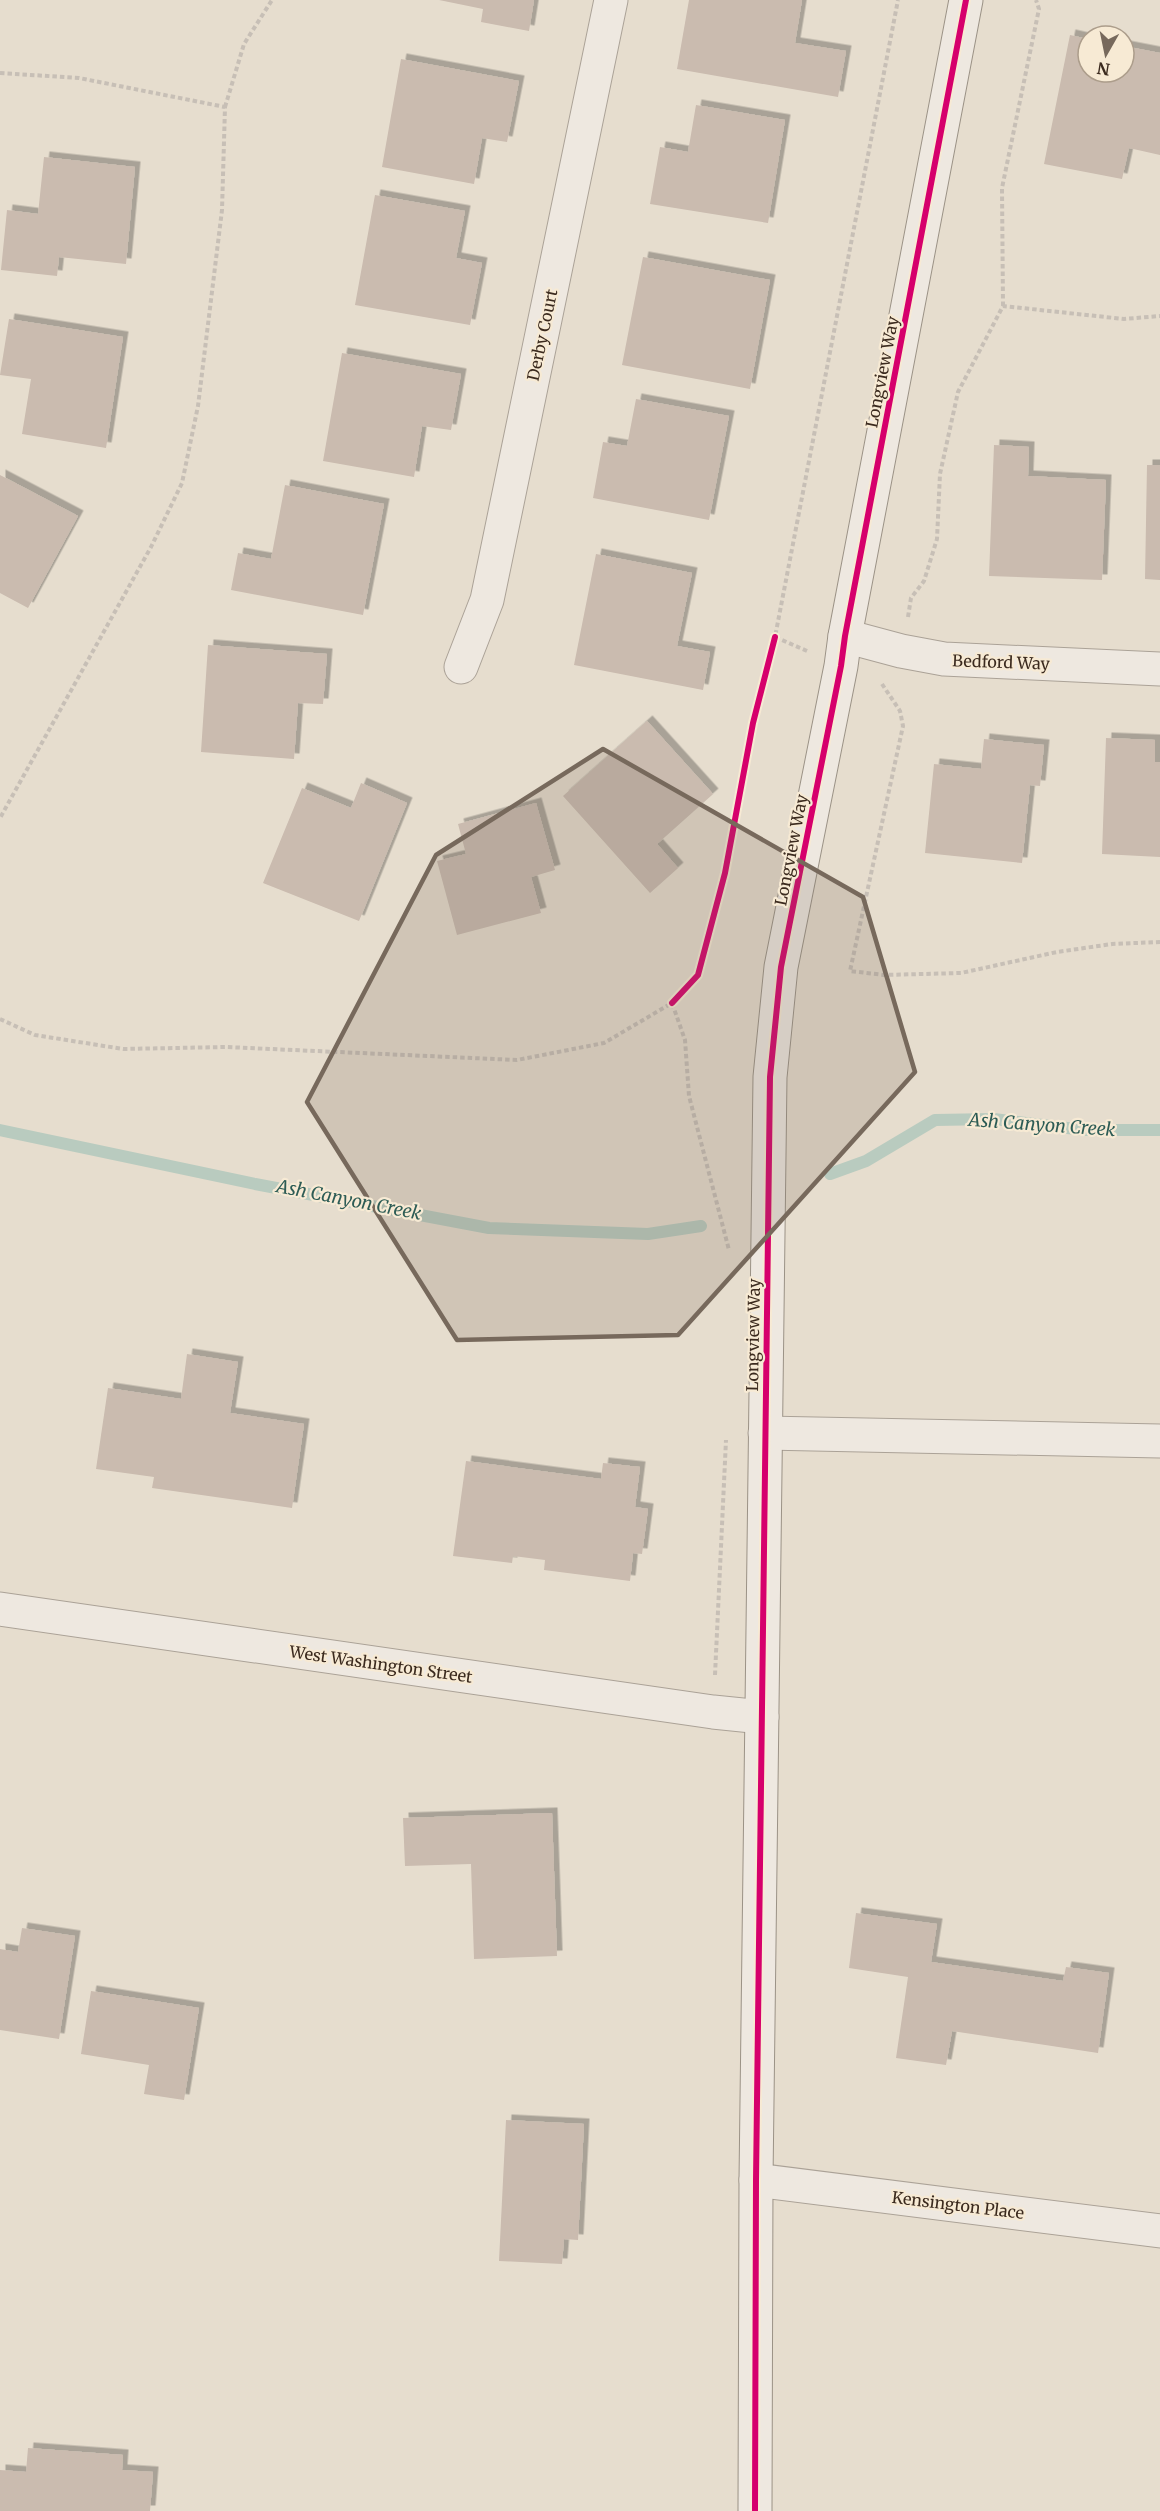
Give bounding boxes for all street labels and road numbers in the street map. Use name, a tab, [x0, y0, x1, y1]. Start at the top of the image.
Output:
street label: Derby Court	[523, 287, 562, 383]
street label: Longview Way	[861, 314, 903, 429]
street label: Bedford Way	[952, 650, 1051, 674]
street label: Longview Way	[770, 792, 812, 907]
street label: Longview Way	[742, 1278, 764, 1392]
street label: West Washington Street	[287, 1641, 475, 1687]
street label: Kensington Place	[891, 2187, 1025, 2223]

